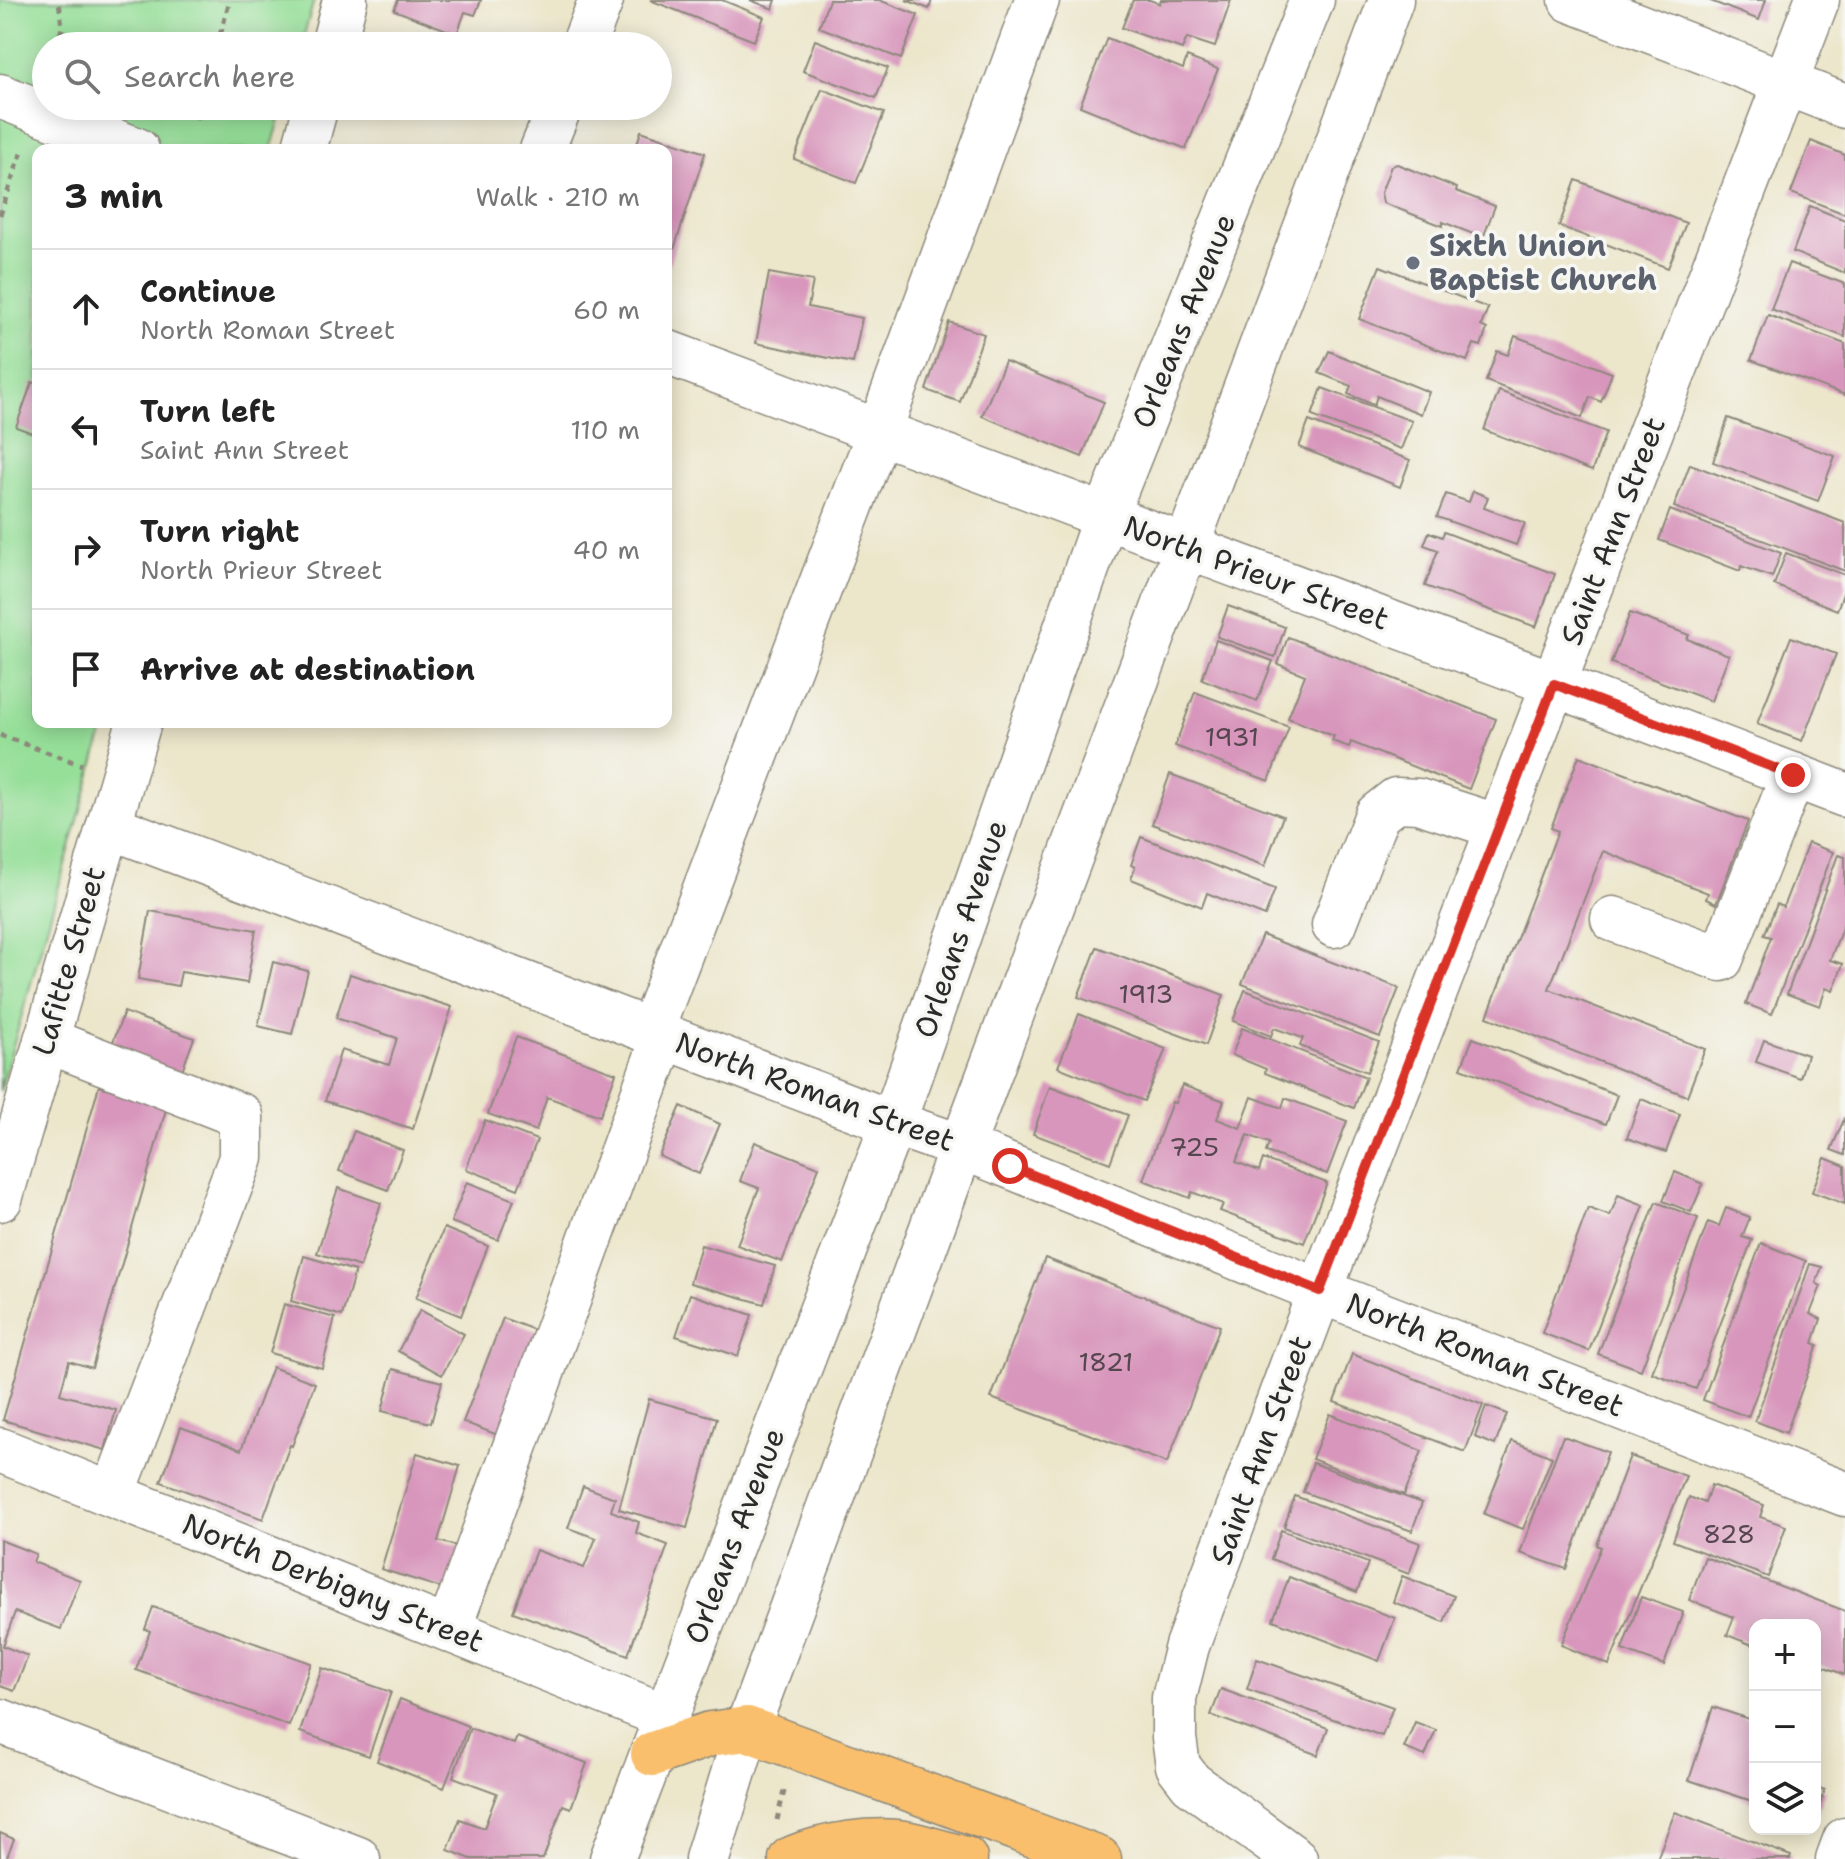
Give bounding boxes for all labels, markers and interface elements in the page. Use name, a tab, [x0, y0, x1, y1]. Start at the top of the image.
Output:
search box	[32, 32, 672, 120]
icon: search	[60, 54, 104, 98]
text: Search here	[124, 56, 295, 97]
text: 3 min	[64, 173, 163, 219]
text: Walk · 210 m	[476, 179, 640, 214]
street label: Orleans Avenue	[1122, 207, 1245, 434]
place label: Sixth Union Baptist Church	[1429, 225, 1657, 300]
marker: Sixth Union Baptist Church	[1404, 254, 1422, 272]
text: Continue	[140, 271, 276, 312]
icon: ahead	[64, 287, 108, 331]
text: 60 m	[573, 292, 640, 327]
text: North Roman Street	[140, 312, 395, 347]
text: Turn left	[140, 391, 275, 432]
icon: left	[64, 407, 108, 451]
street label: Saint Ann Street	[1550, 411, 1675, 651]
text: 110 m	[570, 412, 640, 447]
text: Saint Ann Street	[140, 432, 349, 467]
street label: North Prieur Street	[1118, 505, 1395, 640]
text: Turn right	[140, 511, 299, 552]
icon: right	[64, 527, 108, 571]
text: 40 m	[573, 532, 640, 567]
text: North Prieur Street	[140, 552, 382, 587]
icon: arrive	[64, 647, 108, 691]
text: Arrive at destination	[140, 649, 475, 690]
house number: 1931	[1205, 719, 1259, 754]
route end	[1775, 757, 1811, 793]
street label: Orleans Avenue	[904, 814, 1017, 1043]
street label: Lafitte Street	[22, 862, 115, 1060]
house number: 1913	[1119, 976, 1173, 1011]
street label: North Roman Street	[670, 1022, 961, 1161]
house number: 725	[1169, 1129, 1219, 1164]
route start	[992, 1148, 1028, 1184]
street label: North Roman Street	[1340, 1283, 1630, 1426]
street label: Saint Ann Street	[1200, 1330, 1321, 1570]
house number: 1821	[1079, 1344, 1133, 1379]
street label: Orleans Avenue	[675, 1422, 795, 1650]
street label: North Derbigny Street	[176, 1503, 490, 1662]
house number: 828	[1703, 1516, 1755, 1551]
map controls	[1749, 1619, 1821, 1835]
button: +	[1749, 1619, 1821, 1691]
button: −	[1749, 1691, 1821, 1763]
button: layers	[1749, 1763, 1821, 1835]

